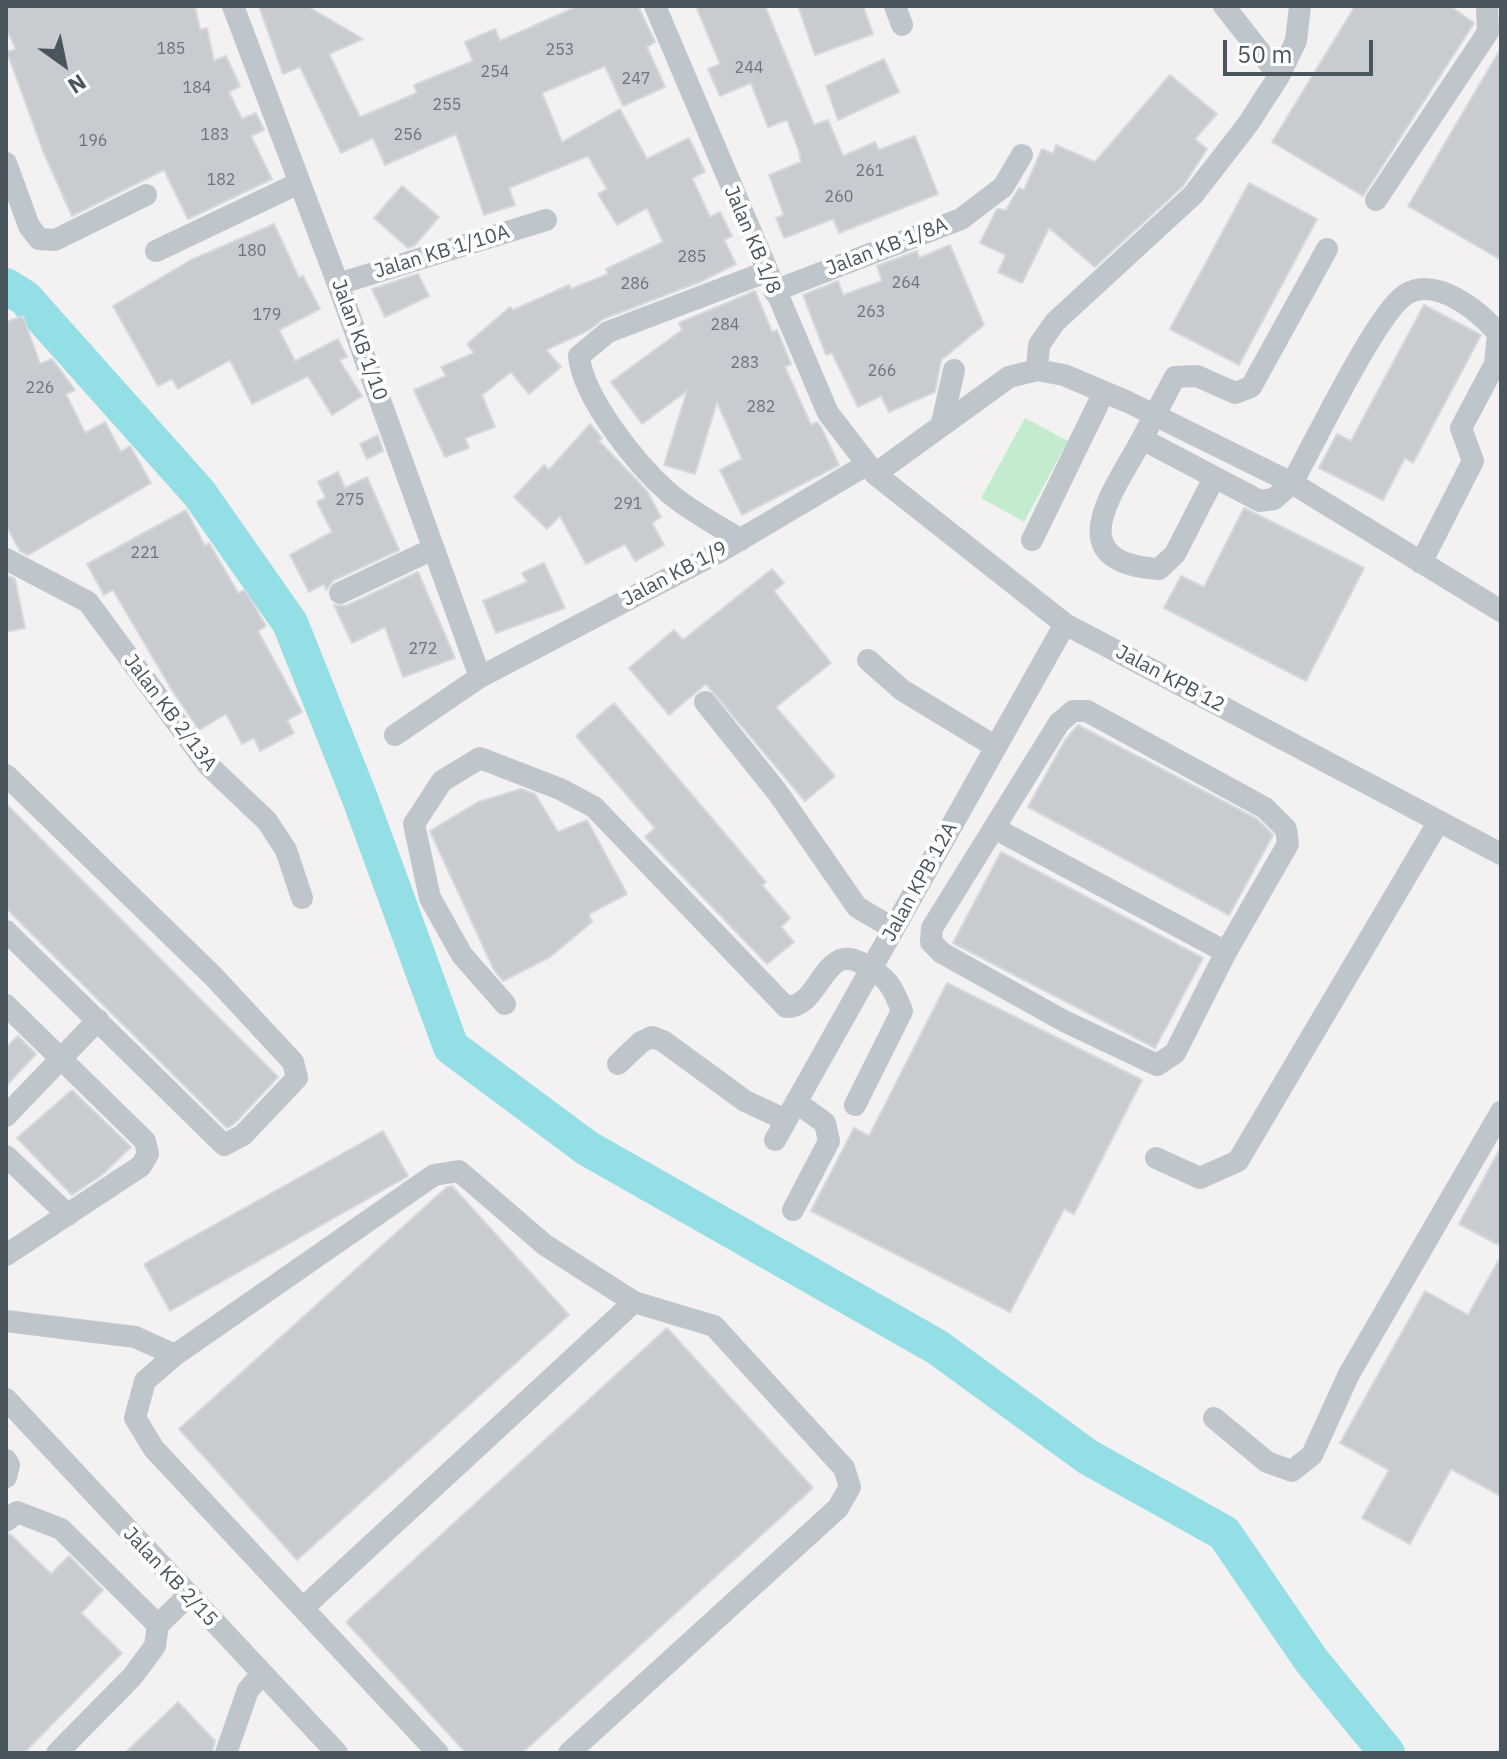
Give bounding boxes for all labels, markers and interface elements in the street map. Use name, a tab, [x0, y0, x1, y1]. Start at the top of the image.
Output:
north arrow	[24, 24, 104, 104]
scale bar	[1227, 24, 1377, 74]
text: 50 m	[1237, 38, 1292, 70]
house number: 185	[157, 39, 185, 59]
house number: 253	[546, 40, 574, 60]
house number: 244	[735, 58, 763, 78]
house number: 254	[481, 62, 509, 82]
text: N	[63, 68, 92, 101]
house number: 247	[622, 69, 650, 89]
house number: 184	[183, 78, 211, 98]
house number: 255	[433, 95, 461, 115]
house number: 183	[201, 125, 229, 145]
house number: 256	[394, 125, 422, 145]
house number: 196	[79, 131, 107, 151]
house number: 261	[856, 161, 884, 181]
house number: 182	[207, 170, 235, 190]
street label: Jalan KB 1/8	[718, 182, 786, 298]
house number: 260	[825, 187, 853, 207]
street label: Jalan KB 1/8A	[823, 213, 951, 281]
street label: Jalan KB 1/10A	[372, 220, 512, 284]
house number: 180	[238, 241, 266, 261]
house number: 285	[678, 247, 706, 267]
house number: 264	[892, 273, 920, 293]
house number: 286	[621, 274, 649, 294]
street label: Jalan KB 1/10	[326, 276, 392, 404]
house number: 263	[857, 302, 885, 322]
house number: 179	[253, 305, 281, 325]
house number: 284	[711, 315, 739, 335]
house number: 283	[731, 353, 759, 373]
house number: 266	[868, 361, 896, 381]
house number: 226	[26, 378, 54, 398]
house number: 282	[747, 397, 775, 417]
house number: 275	[336, 490, 364, 510]
house number: 291	[614, 494, 642, 514]
street label: Jalan KB 1/9	[619, 536, 731, 612]
house number: 221	[131, 543, 159, 563]
house number: 272	[409, 639, 437, 659]
street label: Jalan KPB 12	[1112, 640, 1228, 718]
street label: Jalan KB 2/13A	[118, 650, 222, 776]
street label: Jalan KPB 12A	[877, 818, 963, 946]
street label: Jalan KB 2/15	[118, 1522, 222, 1632]

